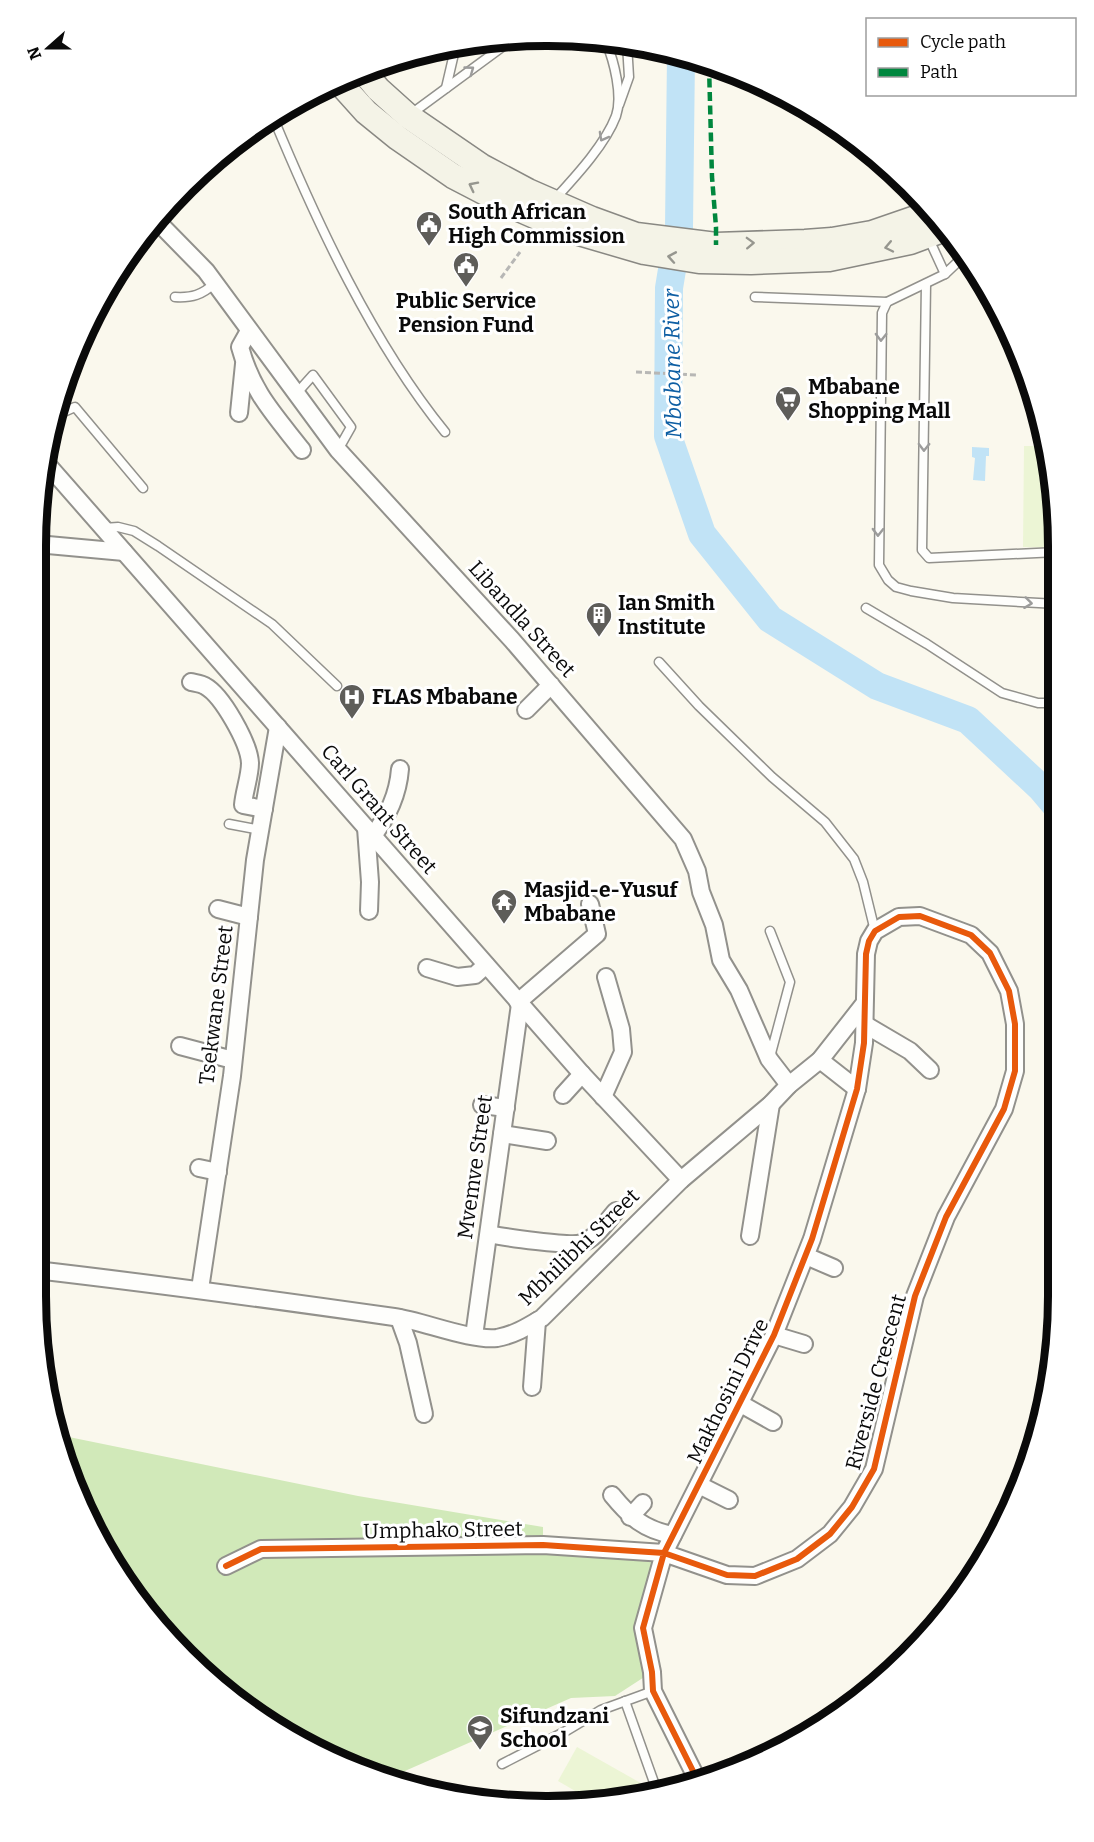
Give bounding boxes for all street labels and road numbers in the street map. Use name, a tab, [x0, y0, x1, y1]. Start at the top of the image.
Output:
street label: Libandla Street	[463, 555, 581, 683]
street label: Carl Grant Street	[315, 739, 443, 880]
street label: Tsekwane Street	[193, 923, 239, 1086]
street label: Mvemve Street	[452, 1093, 498, 1241]
street label: Mbhilibhi Street	[513, 1183, 645, 1311]
street label: Riverside Crescent	[840, 1291, 912, 1473]
street label: Makhosini Drive	[682, 1314, 774, 1468]
street label: Umphako Street	[363, 1516, 523, 1544]

